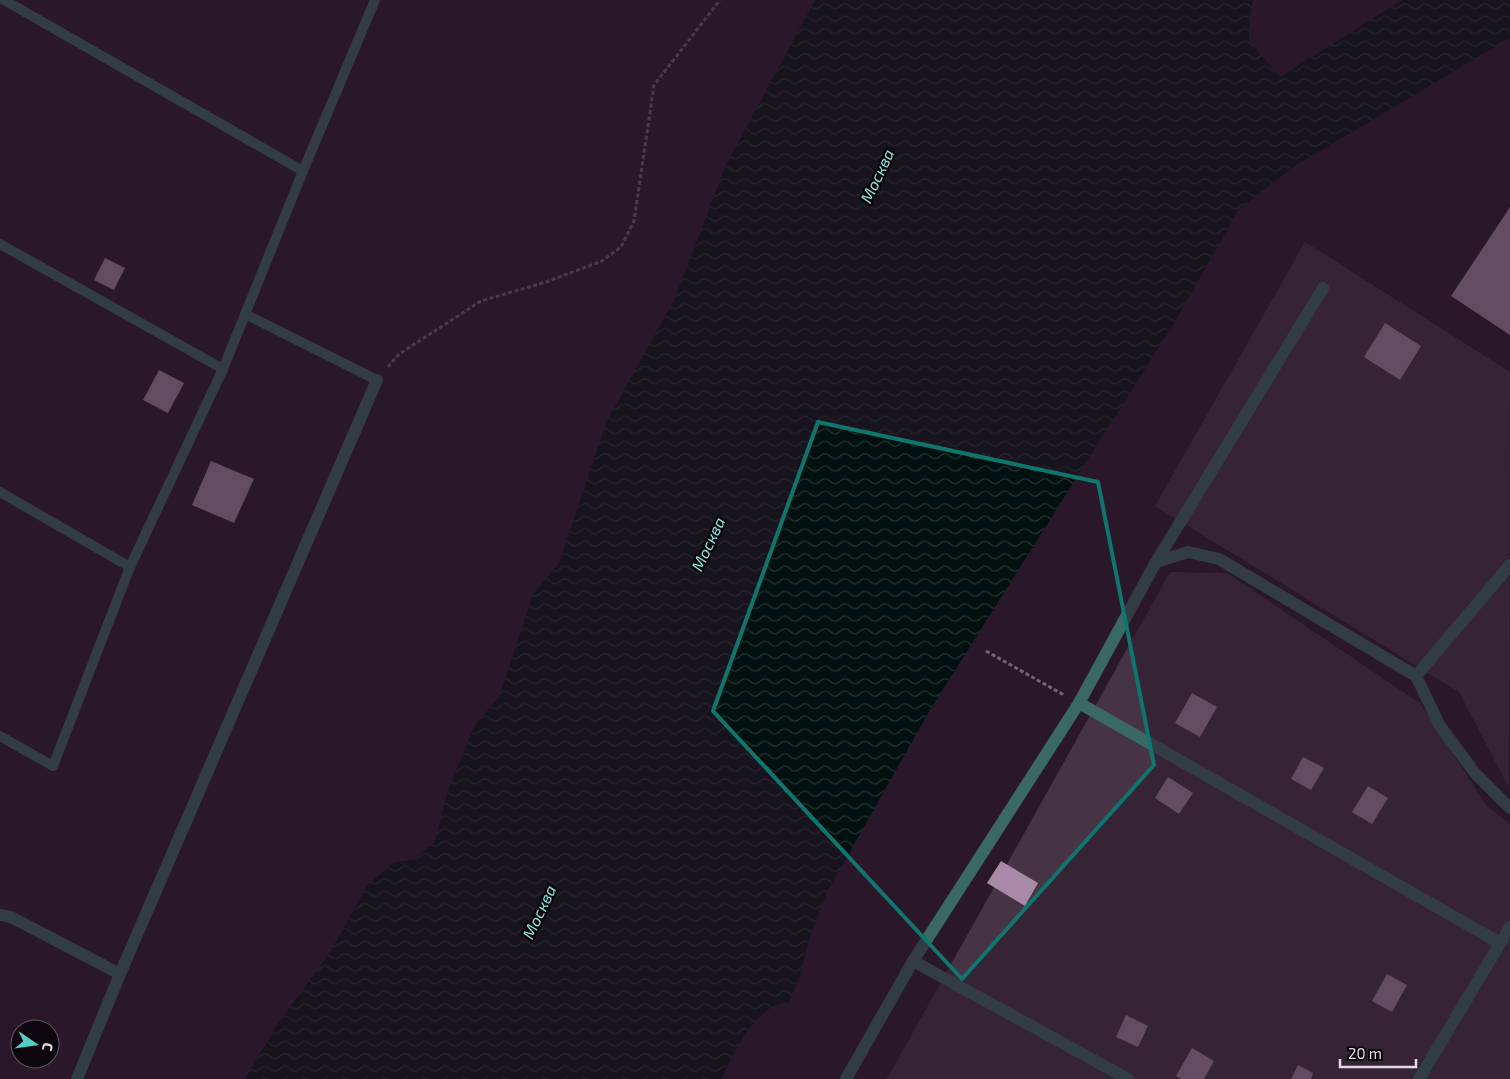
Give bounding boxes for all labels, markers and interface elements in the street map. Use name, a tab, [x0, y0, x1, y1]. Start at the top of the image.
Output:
water label: Москва	[856, 146, 897, 206]
water label: Москва	[687, 514, 728, 574]
water label: Москва	[518, 882, 559, 942]
north arrow	[10, 1019, 60, 1069]
scale bar	[1340, 1036, 1416, 1068]
text: С	[39, 1041, 57, 1053]
text: 20 m	[1348, 1044, 1382, 1062]

